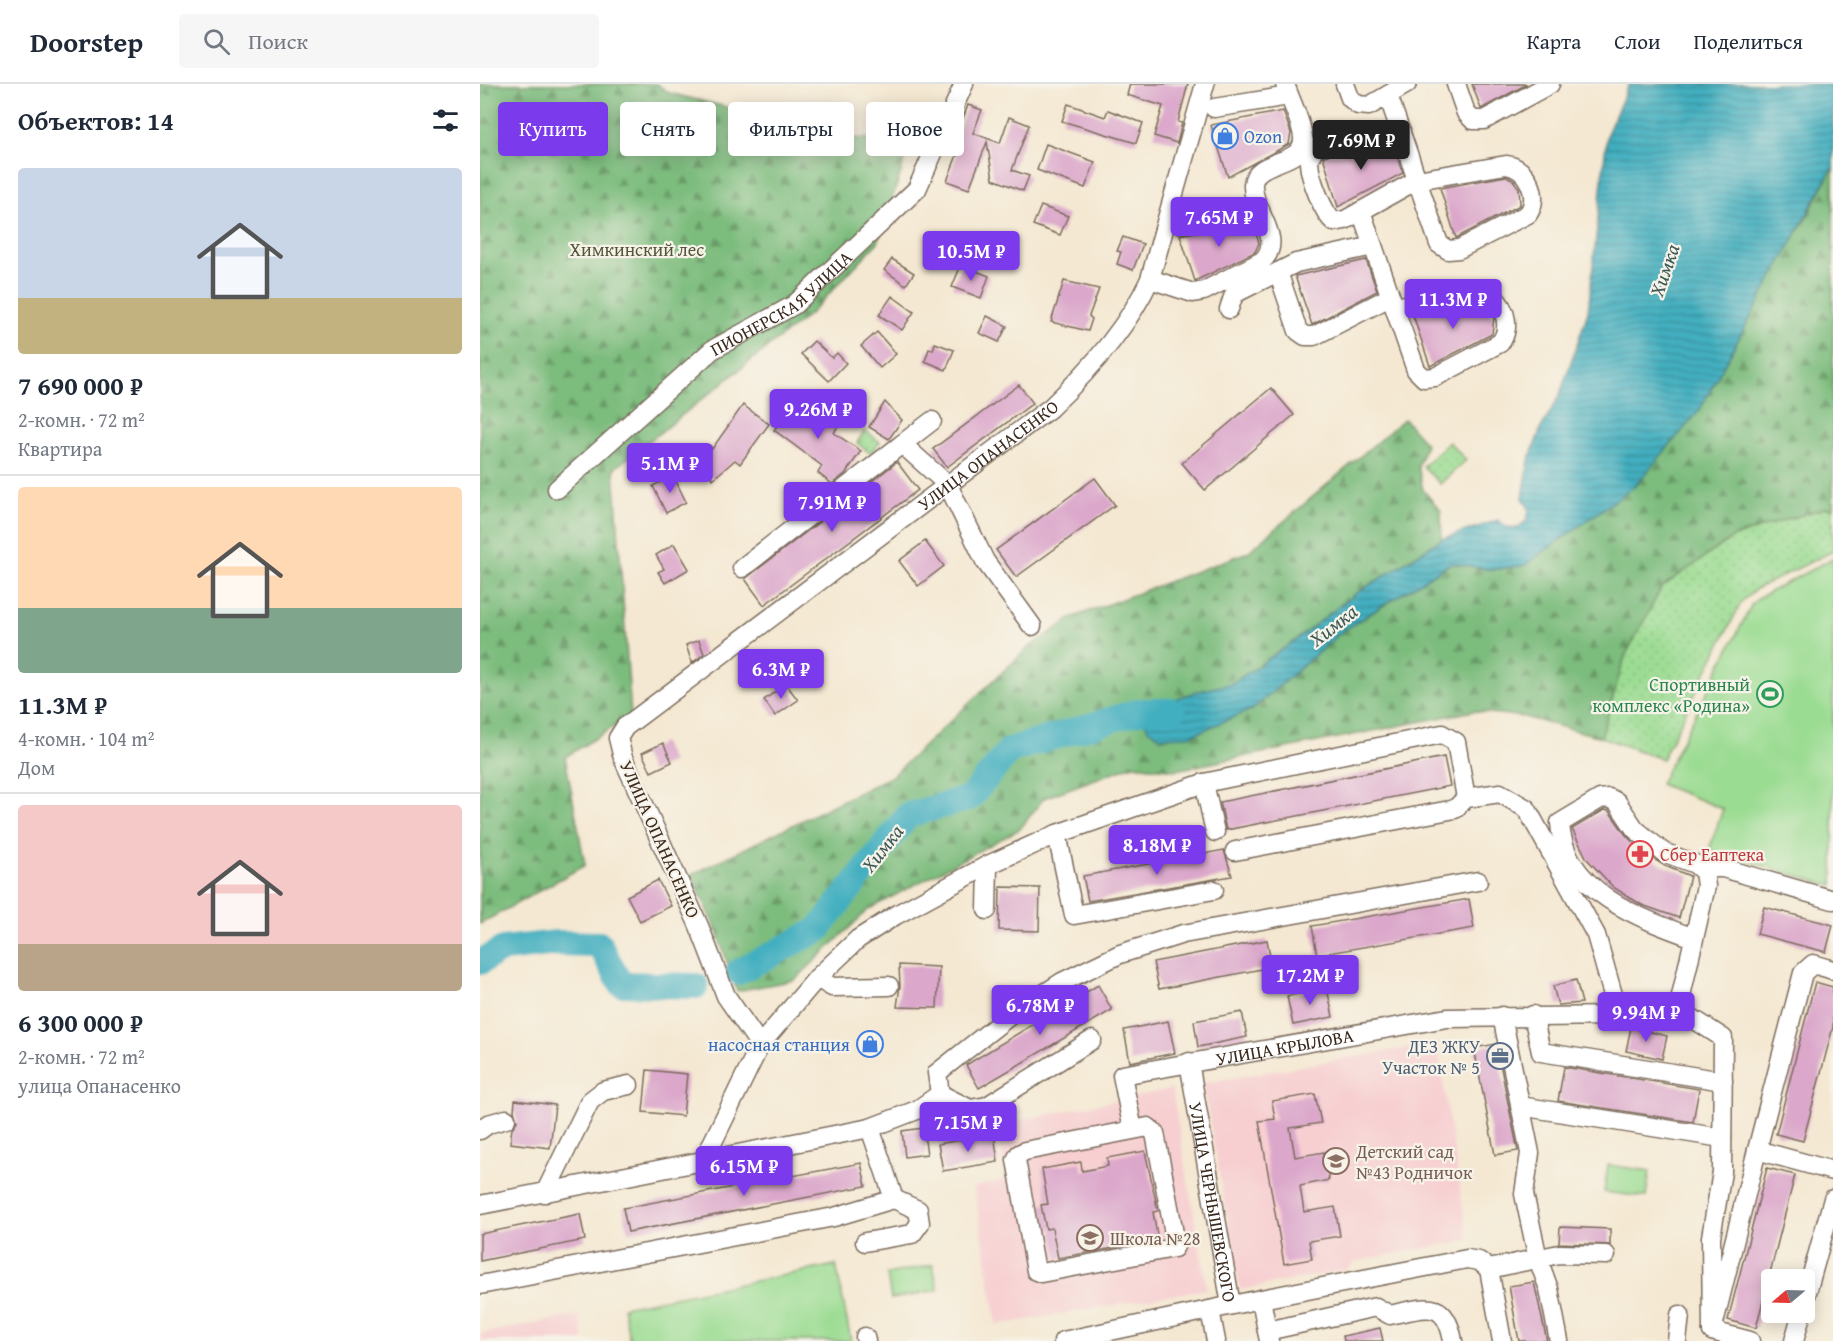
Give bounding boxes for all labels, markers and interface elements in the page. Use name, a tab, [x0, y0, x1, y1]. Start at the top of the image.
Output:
search box	[179, 14, 599, 68]
text: Doorstep	[30, 21, 143, 62]
icon: search	[200, 25, 233, 58]
text: Поиск	[248, 25, 308, 57]
text: Карта	[1527, 26, 1581, 57]
text: Слои	[1614, 26, 1660, 57]
text: Поделиться	[1693, 26, 1803, 57]
text: Объектов: 14	[18, 101, 174, 140]
chip: Купить	[498, 102, 608, 156]
chip: Снять	[620, 102, 716, 156]
chip: Фильтры	[728, 102, 854, 156]
chip: Новое	[866, 102, 964, 156]
icon: filters	[429, 104, 462, 137]
pin: 7.69M ₽	[1306, 120, 1416, 171]
shop icon: Ozon	[1210, 121, 1240, 151]
place label: Ozon	[1244, 123, 1282, 150]
text: 7.69M ₽	[1327, 125, 1395, 154]
pin: 7.65M ₽	[1164, 197, 1274, 248]
text: 7.65M ₽	[1185, 202, 1253, 231]
icon: home	[186, 207, 294, 315]
pin: 10.5M ₽	[916, 231, 1026, 282]
park label: Химкинский лес	[570, 236, 704, 263]
text: 10.5M ₽	[937, 236, 1005, 265]
water label: Химка	[1641, 239, 1687, 301]
street label: ПИОНЕРСКАЯ УЛИЦА	[705, 244, 858, 362]
pin: 11.3M ₽	[1398, 279, 1508, 330]
text: 11.3M ₽	[1419, 284, 1487, 313]
text: 7 690 000 ₽	[18, 366, 143, 405]
pin: 9.26M ₽	[763, 389, 873, 440]
street label: УЛИЦА ОПАНАСЕНКО	[911, 393, 1064, 517]
text: 9.26M ₽	[784, 394, 852, 423]
text: 2-комн. · 72 m²	[18, 405, 145, 434]
text: Квартира	[18, 434, 102, 463]
pin: 5.1M ₽	[621, 443, 719, 494]
text: 5.1M ₽	[641, 448, 699, 477]
pin: 7.91M ₽	[777, 482, 887, 533]
text: 7.91M ₽	[798, 487, 866, 516]
icon: home	[186, 526, 294, 634]
water label: Химка	[1302, 596, 1364, 654]
pin: 6.3M ₽	[732, 649, 830, 700]
text: 6.3M ₽	[752, 654, 810, 683]
place label: Спортивный комплекс «Родина»	[1592, 671, 1750, 719]
sports icon: Спортивный комплекс «Родина»	[1755, 679, 1785, 709]
text: 11.3M ₽	[18, 685, 107, 724]
text: 4-комн. · 104 m²	[18, 724, 154, 753]
text: Дом	[18, 753, 55, 782]
street label: УЛИЦА ОПАНАСЕНКО	[613, 756, 707, 922]
water label: Химка	[853, 817, 911, 879]
pin: 8.18M ₽	[1102, 825, 1212, 876]
text: 8.18M ₽	[1123, 830, 1191, 859]
pharmacy icon: Сбер Еаптека	[1625, 839, 1655, 869]
place label: Сбер Еаптека	[1660, 841, 1765, 868]
icon: home	[186, 844, 294, 952]
pin: 17.2M ₽	[1255, 955, 1365, 1006]
text: 17.2M ₽	[1276, 960, 1344, 989]
pin: 6.78M ₽	[985, 985, 1095, 1036]
text: 6.78M ₽	[1006, 990, 1074, 1019]
pin: 9.94M ₽	[1591, 992, 1701, 1043]
text: 9.94M ₽	[1612, 997, 1680, 1026]
text: 6 300 000 ₽	[18, 1003, 143, 1042]
street label: УЛИЦА КРЫЛОВА	[1214, 1021, 1356, 1072]
shop icon: насосная станция	[855, 1029, 885, 1059]
place label: насосная станция	[708, 1031, 850, 1058]
place label: ДЕЗ ЖКУ Участок № 5	[1382, 1033, 1480, 1081]
office icon: ДЕЗ ЖКУ Участок № 5	[1485, 1041, 1515, 1071]
text: 2-комн. · 72 m²	[18, 1042, 145, 1071]
text: улица Опанасенко	[18, 1071, 181, 1100]
street label: УЛИЦА ЧЕРНЫШЕВСКОГО	[1183, 1100, 1244, 1304]
pin: 7.15M ₽	[913, 1102, 1023, 1153]
text: 7.15M ₽	[934, 1107, 1002, 1136]
place label: Детский сад №43 Родничок	[1355, 1138, 1473, 1186]
pin: 6.15M ₽	[689, 1146, 799, 1197]
school or university icon: Детский сад №43 Родничок	[1321, 1146, 1351, 1176]
text: 6.15M ₽	[710, 1151, 778, 1180]
school or university icon: Школа №28	[1075, 1223, 1105, 1253]
place label: Школа №28	[1110, 1225, 1200, 1252]
north arrow	[1761, 1269, 1815, 1323]
map controls	[1761, 1269, 1815, 1323]

